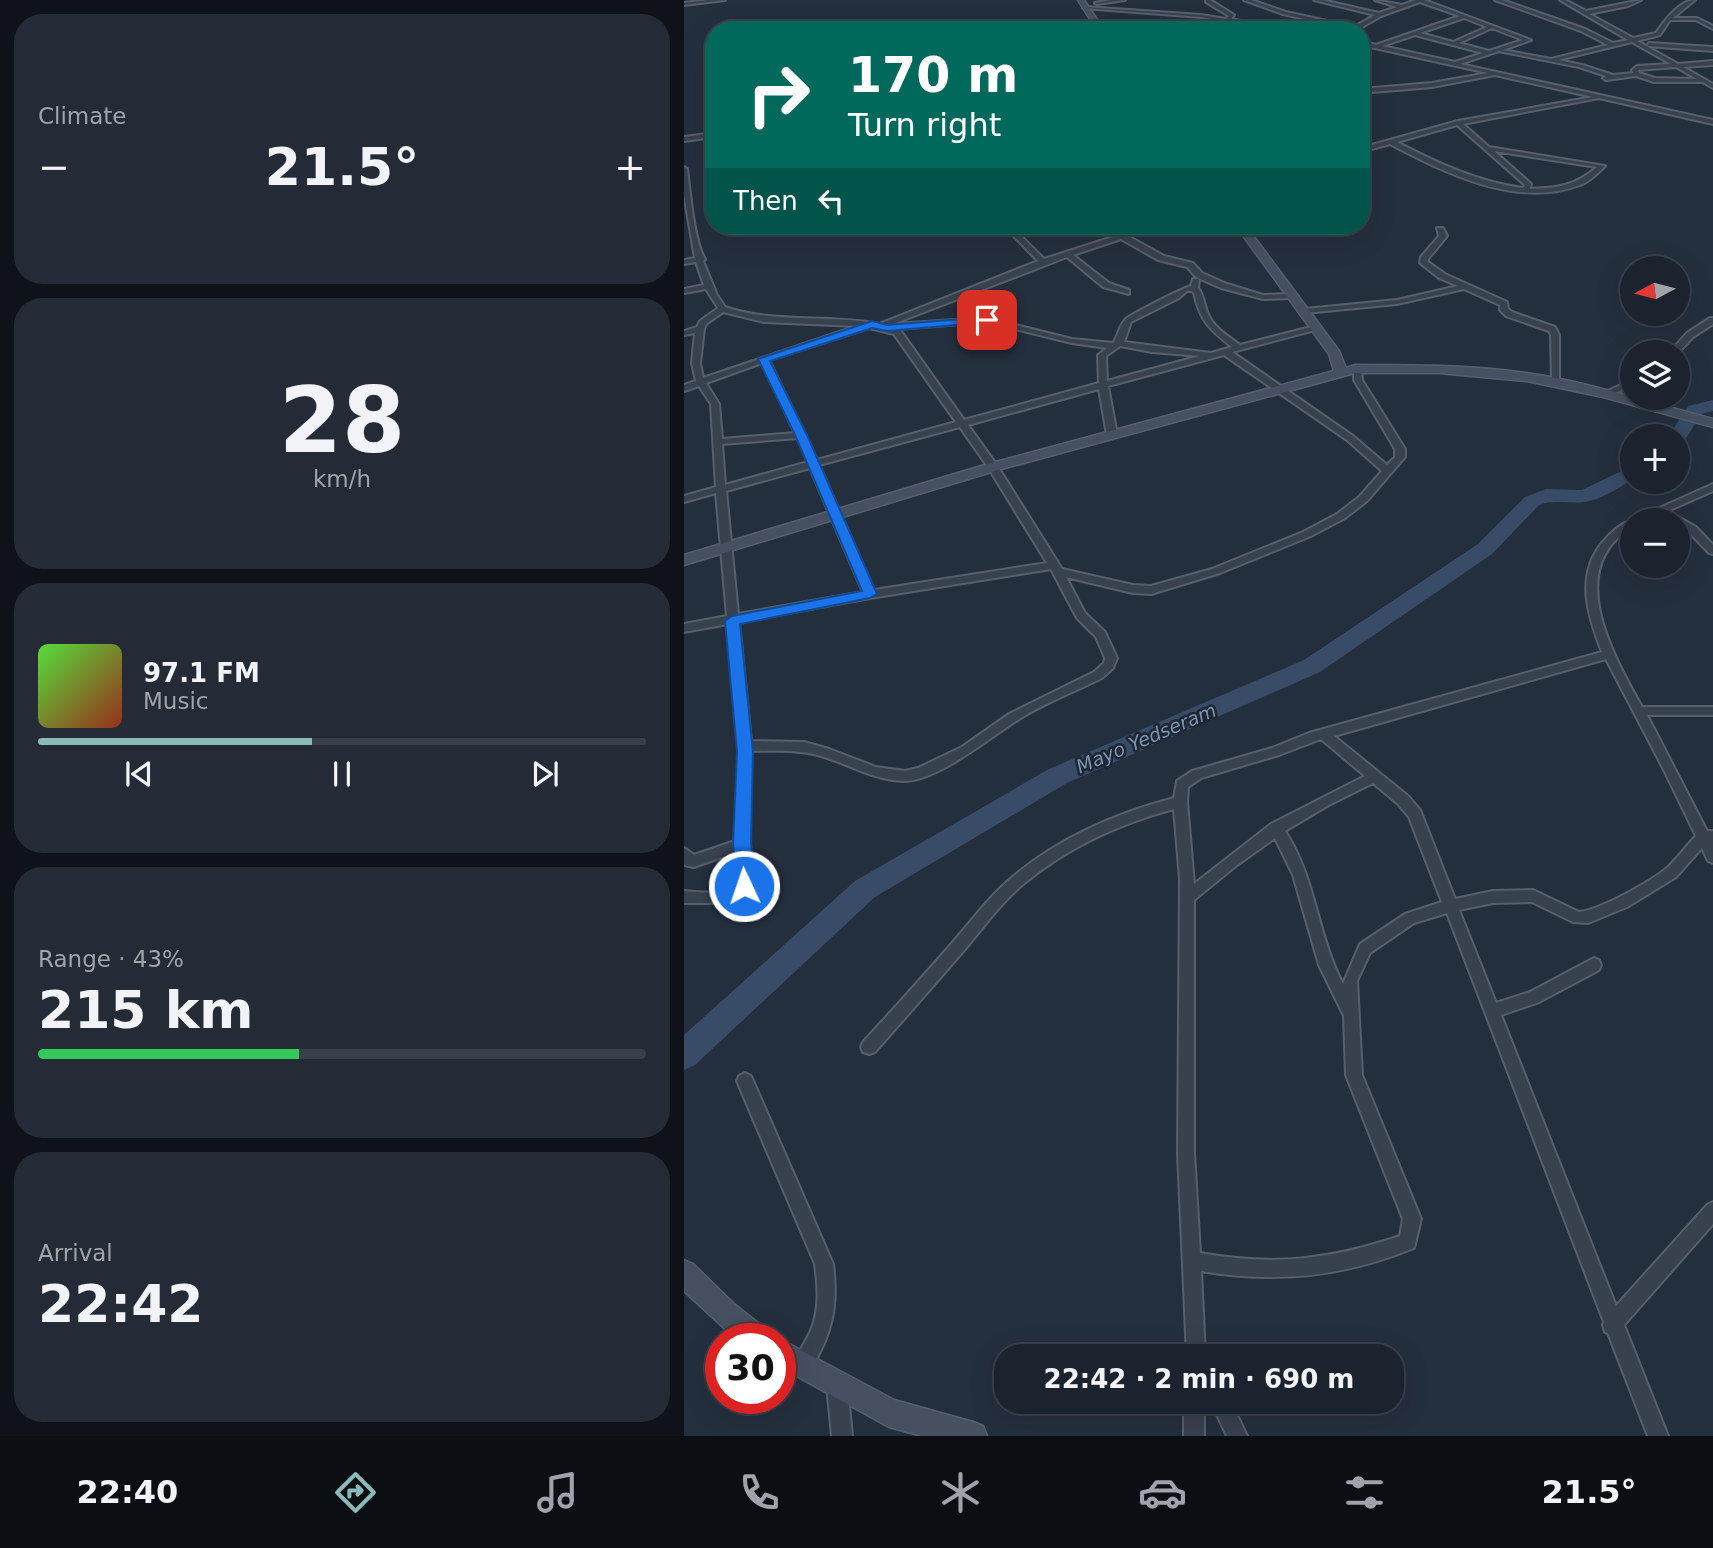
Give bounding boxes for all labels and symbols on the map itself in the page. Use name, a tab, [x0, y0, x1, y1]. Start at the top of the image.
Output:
north arrow	[1620, 256, 1690, 326]
pin	[957, 290, 1017, 350]
water label: Mayo Yedseram	[1073, 699, 1219, 777]
position arrow	[707, 849, 781, 923]
speed limit sign: 30	[705, 1323, 796, 1414]

